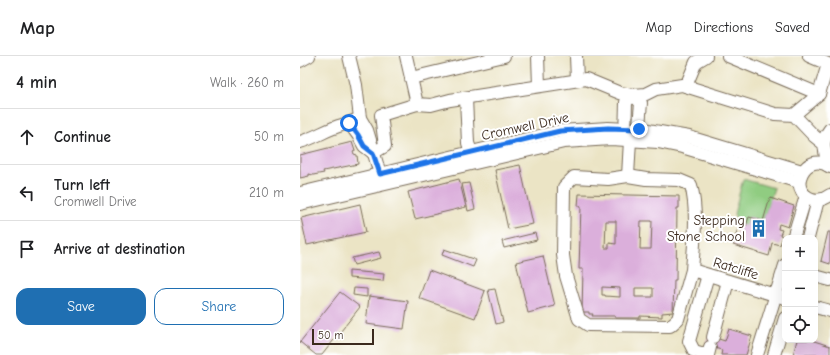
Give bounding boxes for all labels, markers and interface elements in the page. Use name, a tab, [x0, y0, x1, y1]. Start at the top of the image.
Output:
text: Map	[20, 17, 55, 39]
text: Map	[645, 19, 672, 36]
text: Directions	[694, 19, 753, 36]
text: Saved	[775, 19, 810, 36]
text: 4 min	[16, 73, 57, 92]
text: Walk · 260 m	[210, 75, 284, 90]
street label: Cromwell Drive	[480, 109, 570, 144]
route start	[340, 114, 358, 132]
route end	[630, 120, 648, 138]
icon: ahead	[16, 126, 38, 148]
text: Continue	[54, 128, 111, 146]
text: 50 m	[254, 129, 284, 144]
text: Turn left	[54, 176, 110, 194]
icon: left	[16, 182, 38, 204]
text: 210 m	[249, 185, 284, 200]
text: Cromwell Drive	[54, 194, 137, 209]
place label: Stepping Stone School	[667, 212, 745, 245]
building icon: Stepping Stone School	[748, 218, 768, 238]
map controls	[782, 235, 818, 343]
button: +	[782, 235, 818, 271]
icon: arrive	[16, 238, 38, 260]
text: Arrive at destination	[54, 240, 185, 258]
street label: Ratcliffe	[711, 254, 761, 283]
button: −	[782, 271, 818, 307]
button: Save	[16, 288, 146, 325]
button: Share	[154, 288, 284, 325]
button: locate	[782, 307, 818, 343]
scale bar	[312, 327, 374, 346]
text: 50 m	[318, 329, 343, 342]

